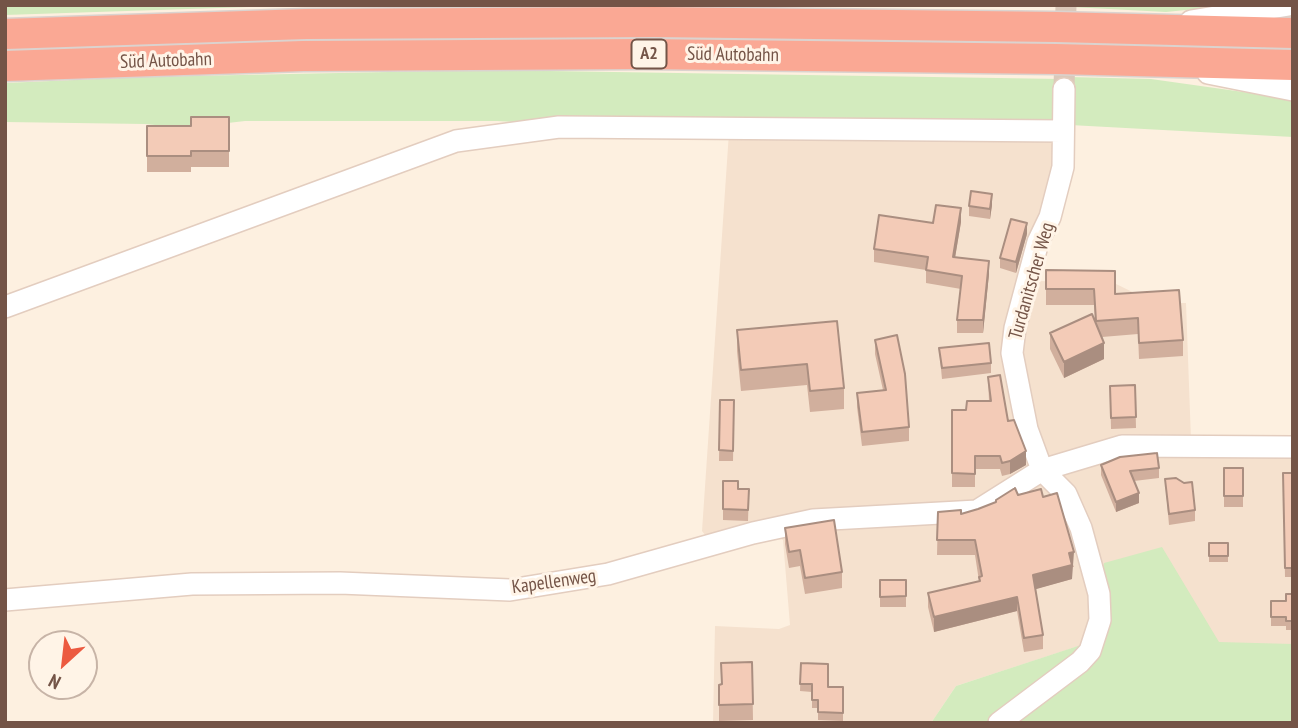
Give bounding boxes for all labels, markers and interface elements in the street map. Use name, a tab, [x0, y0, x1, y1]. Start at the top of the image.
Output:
road number: A2	[632, 40, 666, 68]
street label: Süd Autobahn	[687, 43, 779, 67]
street label: Süd Autobahn	[120, 48, 212, 74]
street label: Turdanitscher Weg	[1004, 220, 1060, 342]
street label: Kapellenweg	[510, 565, 598, 599]
north arrow	[28, 630, 98, 700]
text: N	[44, 669, 64, 695]

